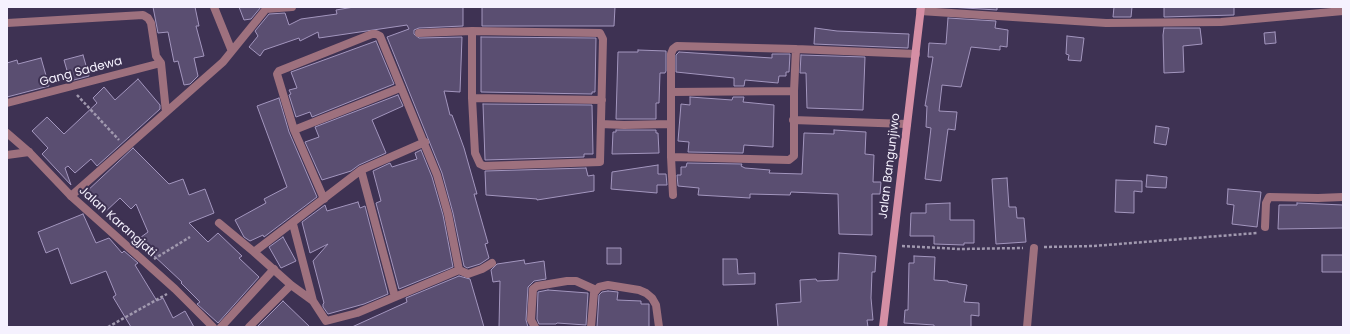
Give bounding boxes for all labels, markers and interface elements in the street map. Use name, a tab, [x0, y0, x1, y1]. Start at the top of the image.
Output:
street label: Gang Sadewa	[38, 54, 124, 90]
street label: Jalan Bangunjiwo	[876, 112, 904, 220]
street label: Jalan Karangjati	[76, 184, 158, 260]

